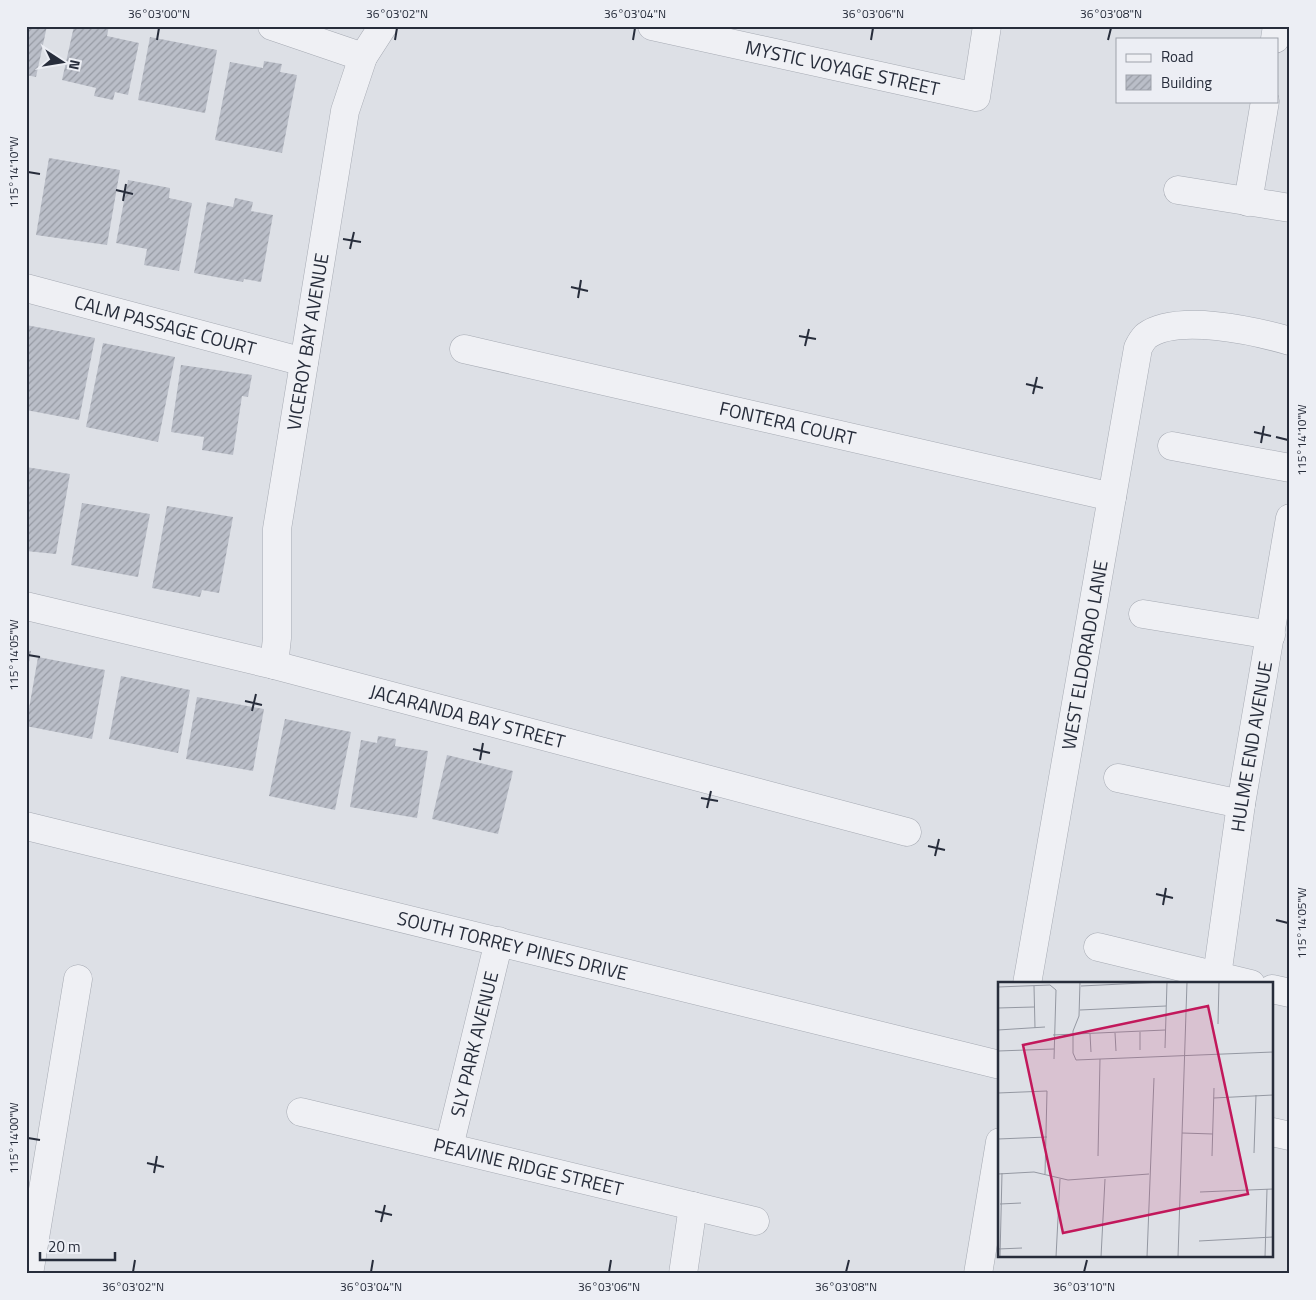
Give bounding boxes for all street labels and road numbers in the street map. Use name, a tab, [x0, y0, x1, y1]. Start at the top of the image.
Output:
street label: MYSTIC VOYAGE STREET	[743, 32, 942, 103]
street label: VICEROY BAY AVENUE	[278, 251, 336, 432]
street label: CALM PASSAGE COURT	[71, 286, 259, 363]
street label: FONTERA COURT	[717, 393, 859, 452]
street label: WEST ELDORADO LANE	[1053, 558, 1115, 752]
street label: HULME END AVENUE	[1222, 659, 1279, 834]
street label: JACARANDA BAY STREET	[367, 676, 568, 755]
street label: SOUTH TORREY PINES DRIVE	[394, 903, 631, 987]
street label: SLY PARK AVENUE	[442, 968, 505, 1120]
street label: PEAVINE RIDGE STREET	[431, 1129, 626, 1203]

